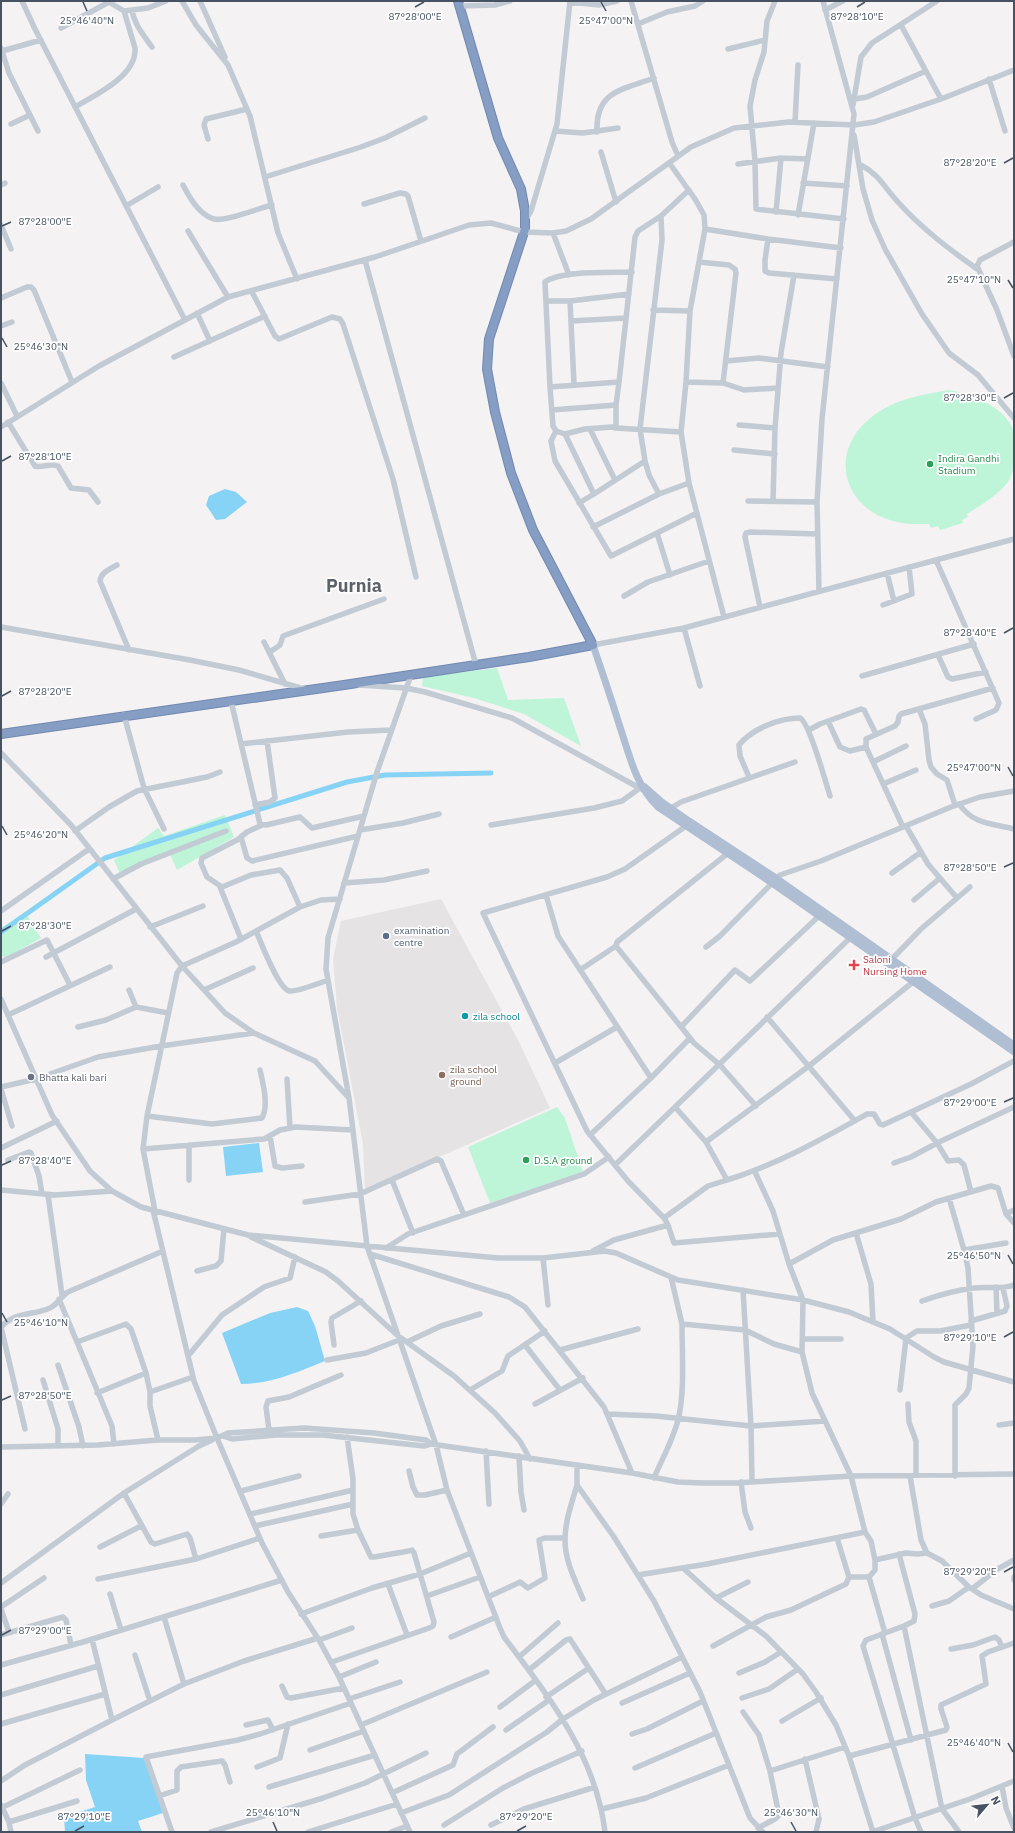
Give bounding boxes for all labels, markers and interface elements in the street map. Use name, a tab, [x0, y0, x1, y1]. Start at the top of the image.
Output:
text: 87°28'00"E	[388, 10, 442, 23]
text: 87°28'10"E	[830, 10, 884, 23]
text: 25°46'40"N	[60, 14, 114, 27]
text: 25°47'00"N	[579, 14, 633, 27]
text: 87°28'20"E	[943, 156, 997, 169]
text: 87°28'00"E	[18, 215, 72, 228]
text: 25°47'10"N	[947, 273, 1001, 286]
text: 25°46'30"N	[14, 340, 68, 353]
text: 87°28'30"E	[943, 391, 997, 404]
text: 87°28'10"E	[18, 450, 72, 463]
place label: Indira Gandhi Stadium	[938, 452, 999, 477]
marker: Indira Gandhi Stadium	[925, 459, 935, 469]
district label: Purnia	[326, 574, 382, 597]
text: 87°28'40"E	[943, 626, 997, 639]
text: 87°28'20"E	[18, 685, 72, 698]
text: 25°47'00"N	[947, 761, 1001, 774]
text: 25°46'20"N	[14, 828, 68, 841]
text: 87°28'50"E	[943, 861, 997, 874]
text: 87°28'30"E	[18, 919, 72, 932]
place label: examination centre	[394, 924, 449, 949]
marker: examination centre	[381, 931, 391, 941]
place label: Saloni Nursing Home	[863, 953, 928, 978]
marker: Saloni Nursing Home	[848, 959, 860, 971]
place label: zila school	[473, 1010, 520, 1023]
marker: zila school	[460, 1011, 470, 1021]
place label: zila school ground	[450, 1063, 497, 1088]
marker: zila school ground	[437, 1070, 447, 1080]
place label: Bhatta kali bari	[39, 1071, 107, 1084]
marker: Bhatta kali bari	[26, 1072, 36, 1082]
text: 87°29'00"E	[943, 1096, 997, 1109]
text: 87°28'40"E	[18, 1154, 72, 1167]
place label: D.S.A ground	[534, 1154, 592, 1167]
marker: D.S.A ground	[521, 1155, 531, 1165]
text: 25°46'50"N	[947, 1249, 1001, 1262]
text: 25°46'10"N	[14, 1316, 68, 1329]
text: 87°29'10"E	[943, 1331, 997, 1344]
text: 87°28'50"E	[18, 1389, 72, 1402]
text: 87°29'20"E	[943, 1565, 997, 1578]
text: 87°29'00"E	[18, 1624, 72, 1637]
text: 25°46'40"N	[947, 1736, 1001, 1749]
north arrow	[967, 1785, 1007, 1825]
text: N	[988, 1794, 1004, 1807]
text: 25°46'10"N	[246, 1806, 300, 1819]
text: 25°46'30"N	[764, 1806, 818, 1819]
text: 87°29'10"E	[57, 1810, 111, 1823]
text: 87°29'20"E	[499, 1810, 553, 1823]

